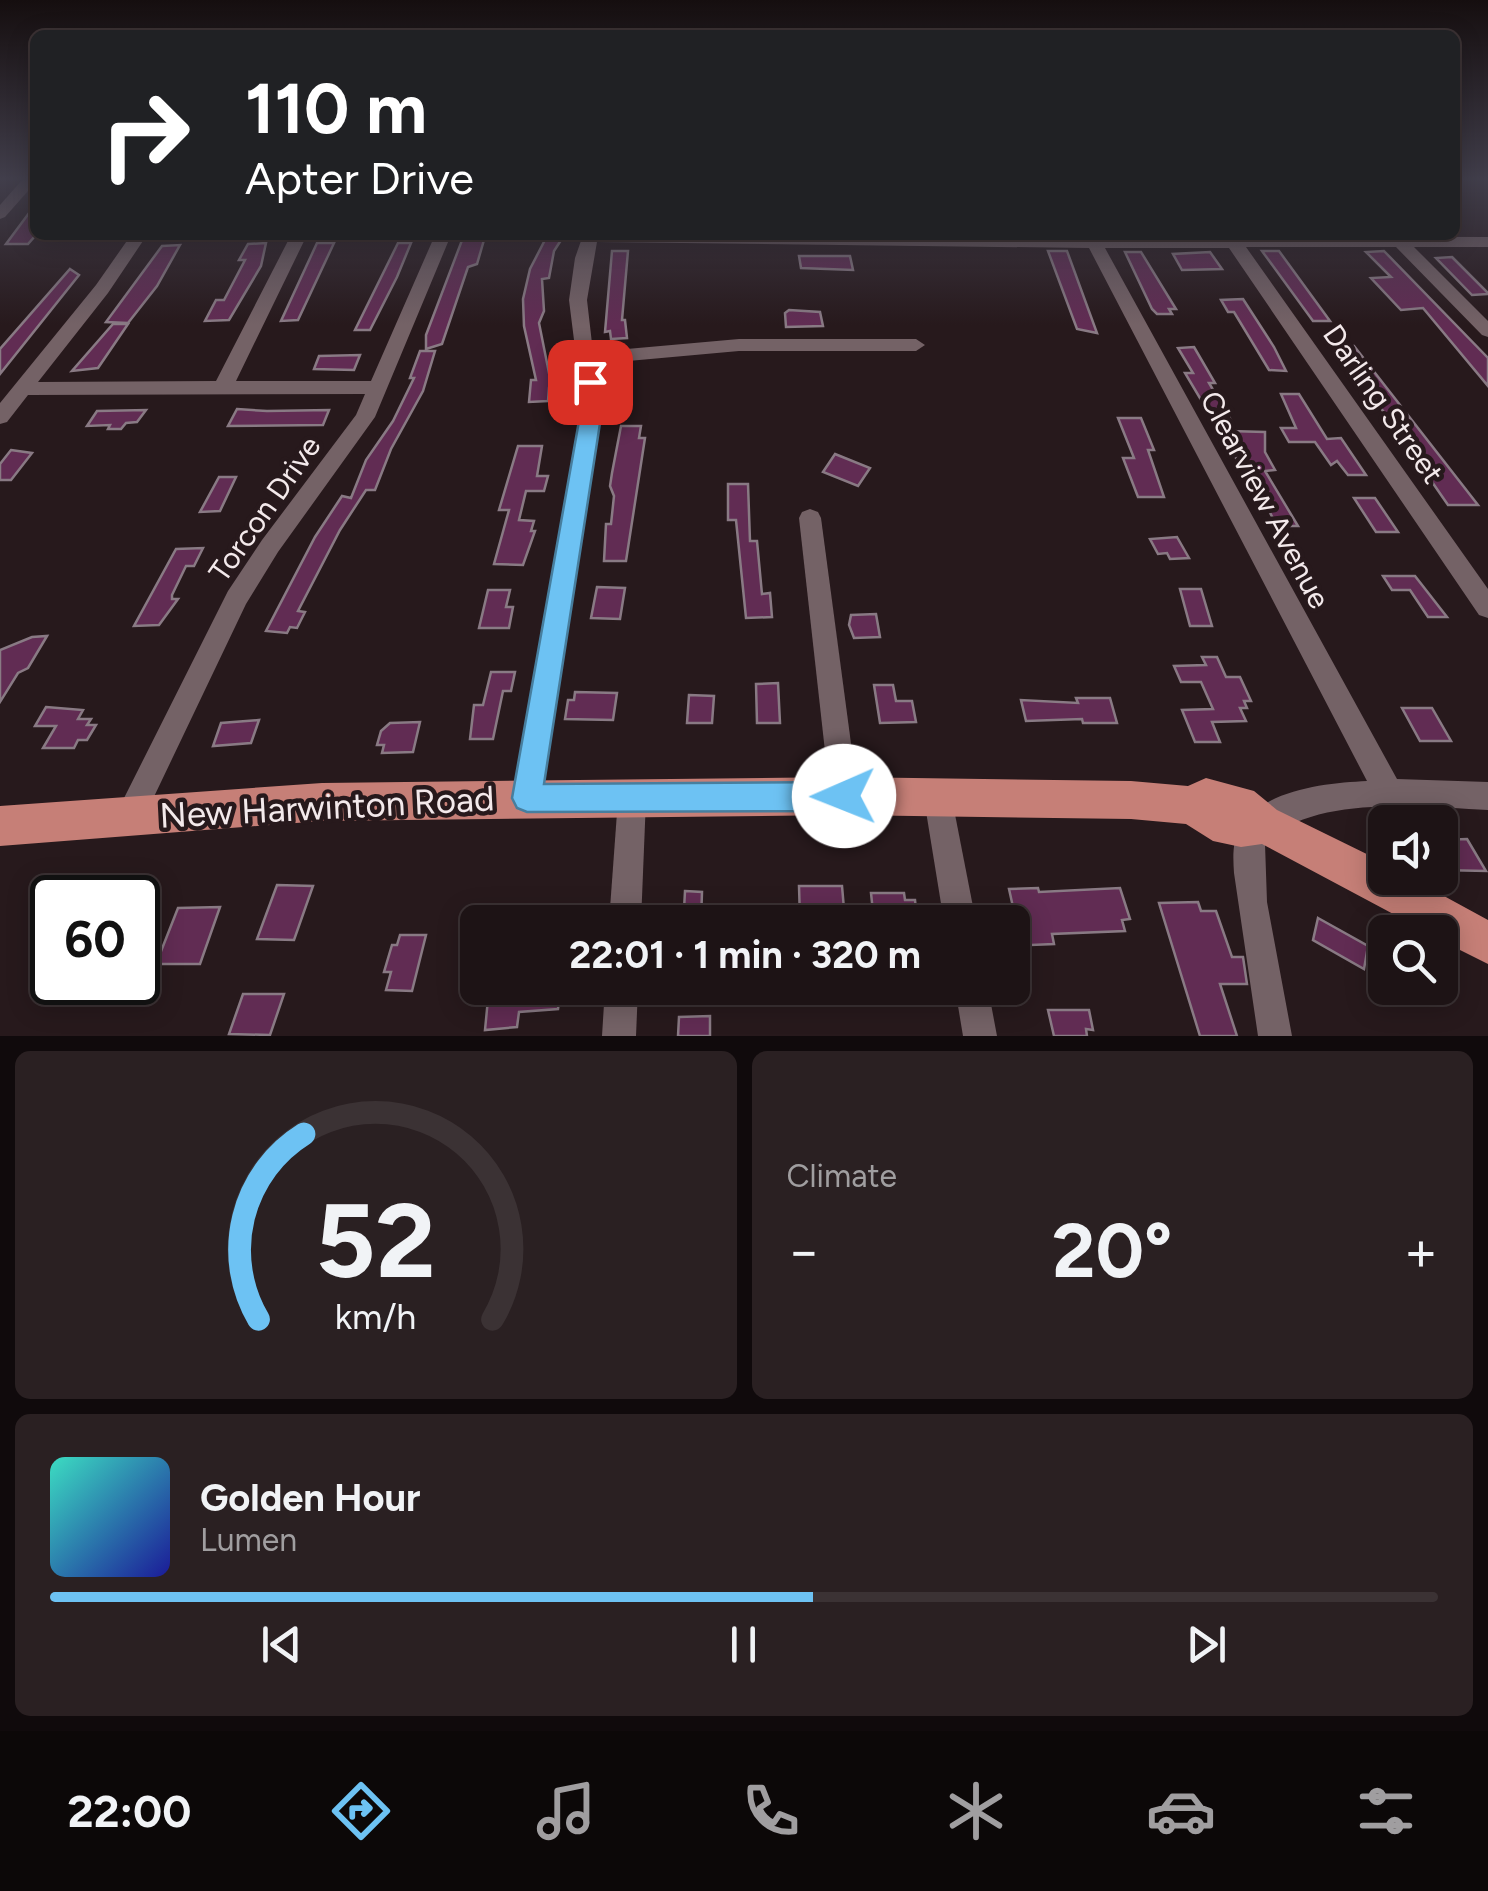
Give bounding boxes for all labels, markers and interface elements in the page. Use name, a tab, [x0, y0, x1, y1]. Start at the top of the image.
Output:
text: 110 m	[245, 66, 427, 151]
icon: right	[80, 70, 210, 200]
text: Apter Drive	[245, 151, 474, 205]
street label: Darling Street	[1315, 317, 1452, 490]
pin	[548, 340, 633, 425]
icon: arrive	[563, 355, 618, 410]
street label: Clearview Avenue	[1193, 385, 1338, 615]
street label: Torcon Drive	[201, 429, 328, 589]
position arrow	[792, 744, 896, 848]
street label: New Harwinton Road	[159, 777, 495, 837]
map controls	[1368, 805, 1458, 1005]
button: sound	[1368, 805, 1458, 895]
speed limit sign: 60	[30, 875, 160, 1005]
button: search	[1368, 915, 1458, 1005]
text: 22:01 · 1 min · 320 m	[569, 932, 921, 978]
text: Climate	[787, 1157, 897, 1195]
text: 52	[315, 1178, 436, 1303]
text: 20°	[1052, 1206, 1172, 1296]
text: −	[787, 1218, 821, 1284]
text: +	[1404, 1218, 1438, 1284]
text: km/h	[335, 1295, 417, 1338]
text: Golden Hour	[200, 1475, 421, 1521]
text: Lumen	[200, 1521, 297, 1559]
icon: previous	[254, 1617, 309, 1672]
icon: pause	[716, 1617, 771, 1672]
icon: next	[1179, 1617, 1234, 1672]
icon: directions	[326, 1776, 396, 1846]
icon: music	[531, 1776, 601, 1846]
icon: phone	[736, 1776, 806, 1846]
icon: climate	[941, 1776, 1011, 1846]
icon: car	[1146, 1776, 1216, 1846]
icon: filters	[1351, 1776, 1421, 1846]
text: 22:00	[67, 1784, 191, 1838]

